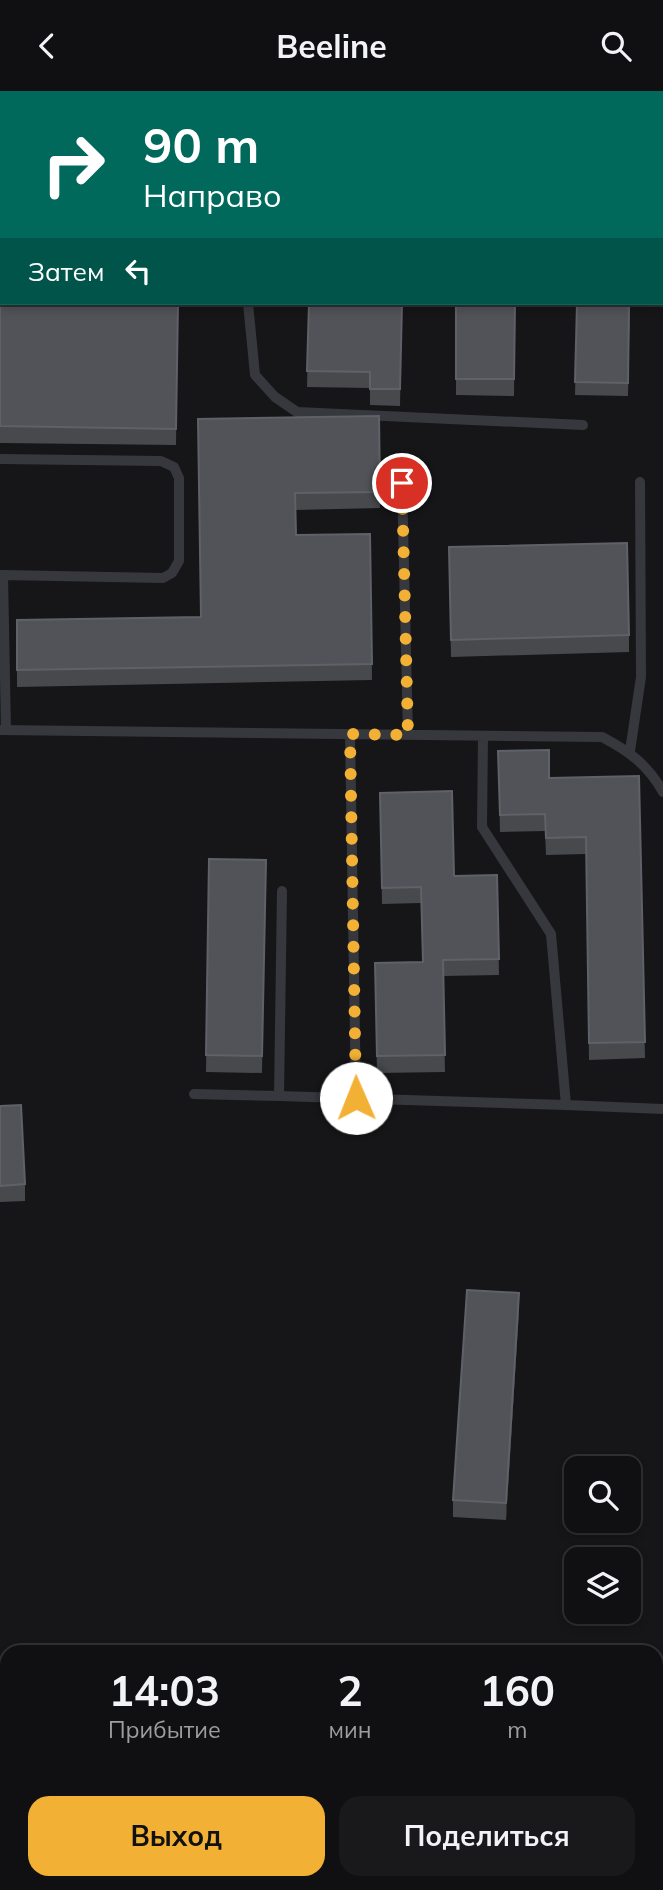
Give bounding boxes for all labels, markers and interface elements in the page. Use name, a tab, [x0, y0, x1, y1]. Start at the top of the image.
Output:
text: Beeline	[276, 26, 387, 66]
icon: back	[28, 27, 66, 65]
icon: search	[597, 27, 635, 65]
text: 90 m	[143, 114, 259, 175]
icon: right	[28, 119, 119, 210]
text: Направо	[143, 175, 282, 215]
icon: left	[119, 252, 157, 290]
text: Затем	[28, 255, 105, 288]
pin	[372, 453, 432, 513]
icon: arrive	[383, 464, 421, 502]
position arrow	[319, 1061, 393, 1135]
map controls	[564, 1456, 641, 1624]
button: search	[564, 1456, 641, 1533]
button: layers	[564, 1547, 641, 1624]
text: 14:03	[109, 1664, 220, 1717]
text: 2	[337, 1664, 363, 1717]
text: 160	[479, 1664, 555, 1717]
text: Прибытие	[108, 1715, 221, 1744]
text: мин	[329, 1715, 372, 1744]
text: m	[507, 1715, 527, 1744]
button: Выход	[28, 1796, 325, 1876]
button: Поделиться	[339, 1796, 635, 1876]

